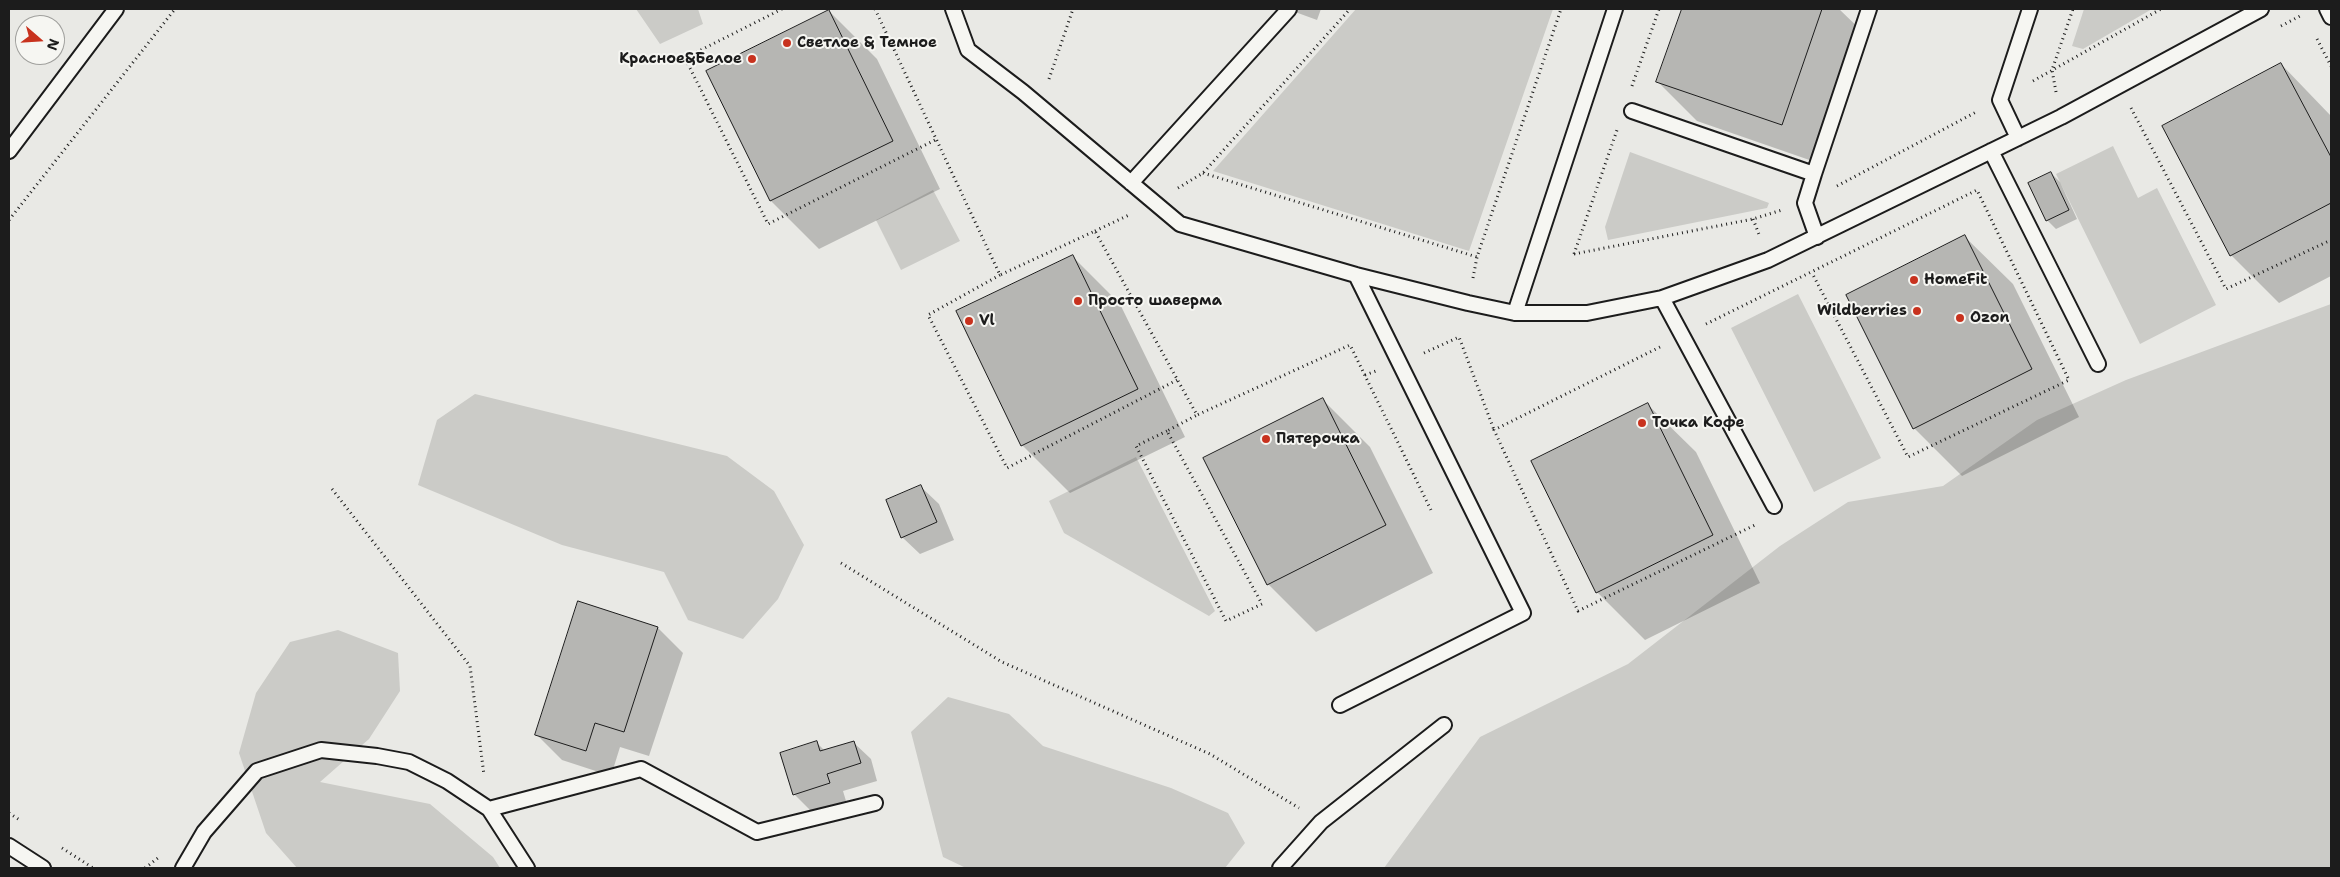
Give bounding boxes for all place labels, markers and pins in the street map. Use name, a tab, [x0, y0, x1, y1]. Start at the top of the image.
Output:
place label: Светлое & Темное	[797, 34, 937, 52]
marker: Светлое & Темное	[781, 37, 793, 49]
place label: Красное&Белое	[619, 50, 742, 68]
marker: Красное&Белое	[746, 53, 758, 65]
place label: HomeFit	[1924, 271, 1987, 289]
marker: HomeFit	[1908, 274, 1920, 286]
place label: Просто шаверма	[1088, 292, 1222, 310]
marker: Просто шаверма	[1072, 295, 1084, 307]
place label: Wildberries	[1817, 302, 1907, 320]
marker: Wildberries	[1911, 305, 1923, 317]
place label: Ozon	[1970, 309, 2010, 327]
place label: Vl	[979, 312, 995, 330]
marker: Ozon	[1954, 312, 1966, 324]
marker: Vl	[963, 315, 975, 327]
place label: Точка Кофе	[1652, 414, 1744, 432]
marker: Точка Кофе	[1636, 417, 1648, 429]
place label: Пятерочка	[1276, 430, 1360, 448]
marker: Пятерочка	[1260, 433, 1272, 445]

